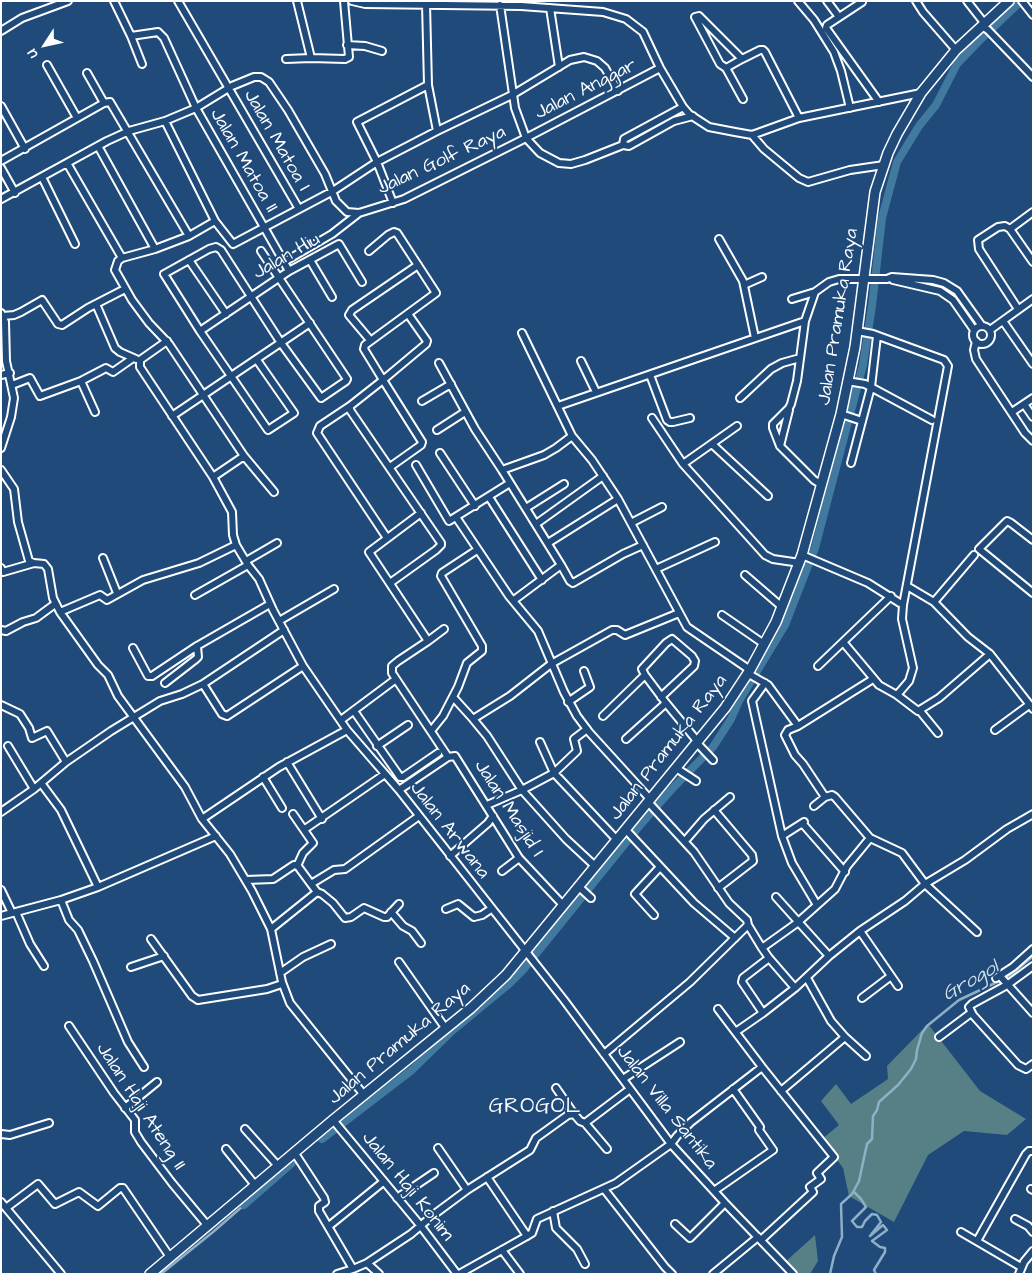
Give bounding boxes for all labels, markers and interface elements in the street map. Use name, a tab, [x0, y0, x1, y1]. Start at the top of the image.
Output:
north arrow	[20, 20, 70, 70]
text: U	[22, 45, 43, 63]
street label: Jalan Anggar	[531, 55, 641, 125]
street label: Jalan Matoa I	[238, 86, 314, 196]
street label: Jalan Matoa II	[204, 105, 282, 217]
street label: Jalan Golf Raya	[374, 121, 510, 201]
street label: Jalan Pramuka Raya	[814, 227, 864, 407]
street label: Jalan Hiu	[249, 229, 325, 285]
street label: Jalan Pramuka Raya	[605, 671, 733, 825]
street label: Jalan Masjid I	[468, 756, 548, 862]
street label: Jalan Arwana	[404, 778, 494, 884]
water label: Grogol	[939, 956, 1003, 1008]
street label: Jalan Pramuka Raya	[324, 978, 476, 1110]
street label: Jalan Haji Ateng II	[90, 1039, 190, 1175]
street label: Jalan Villa Santika	[611, 1042, 721, 1174]
district label: GROGOL	[488, 1095, 582, 1121]
street label: Jalan Haji Konim	[356, 1128, 458, 1246]

